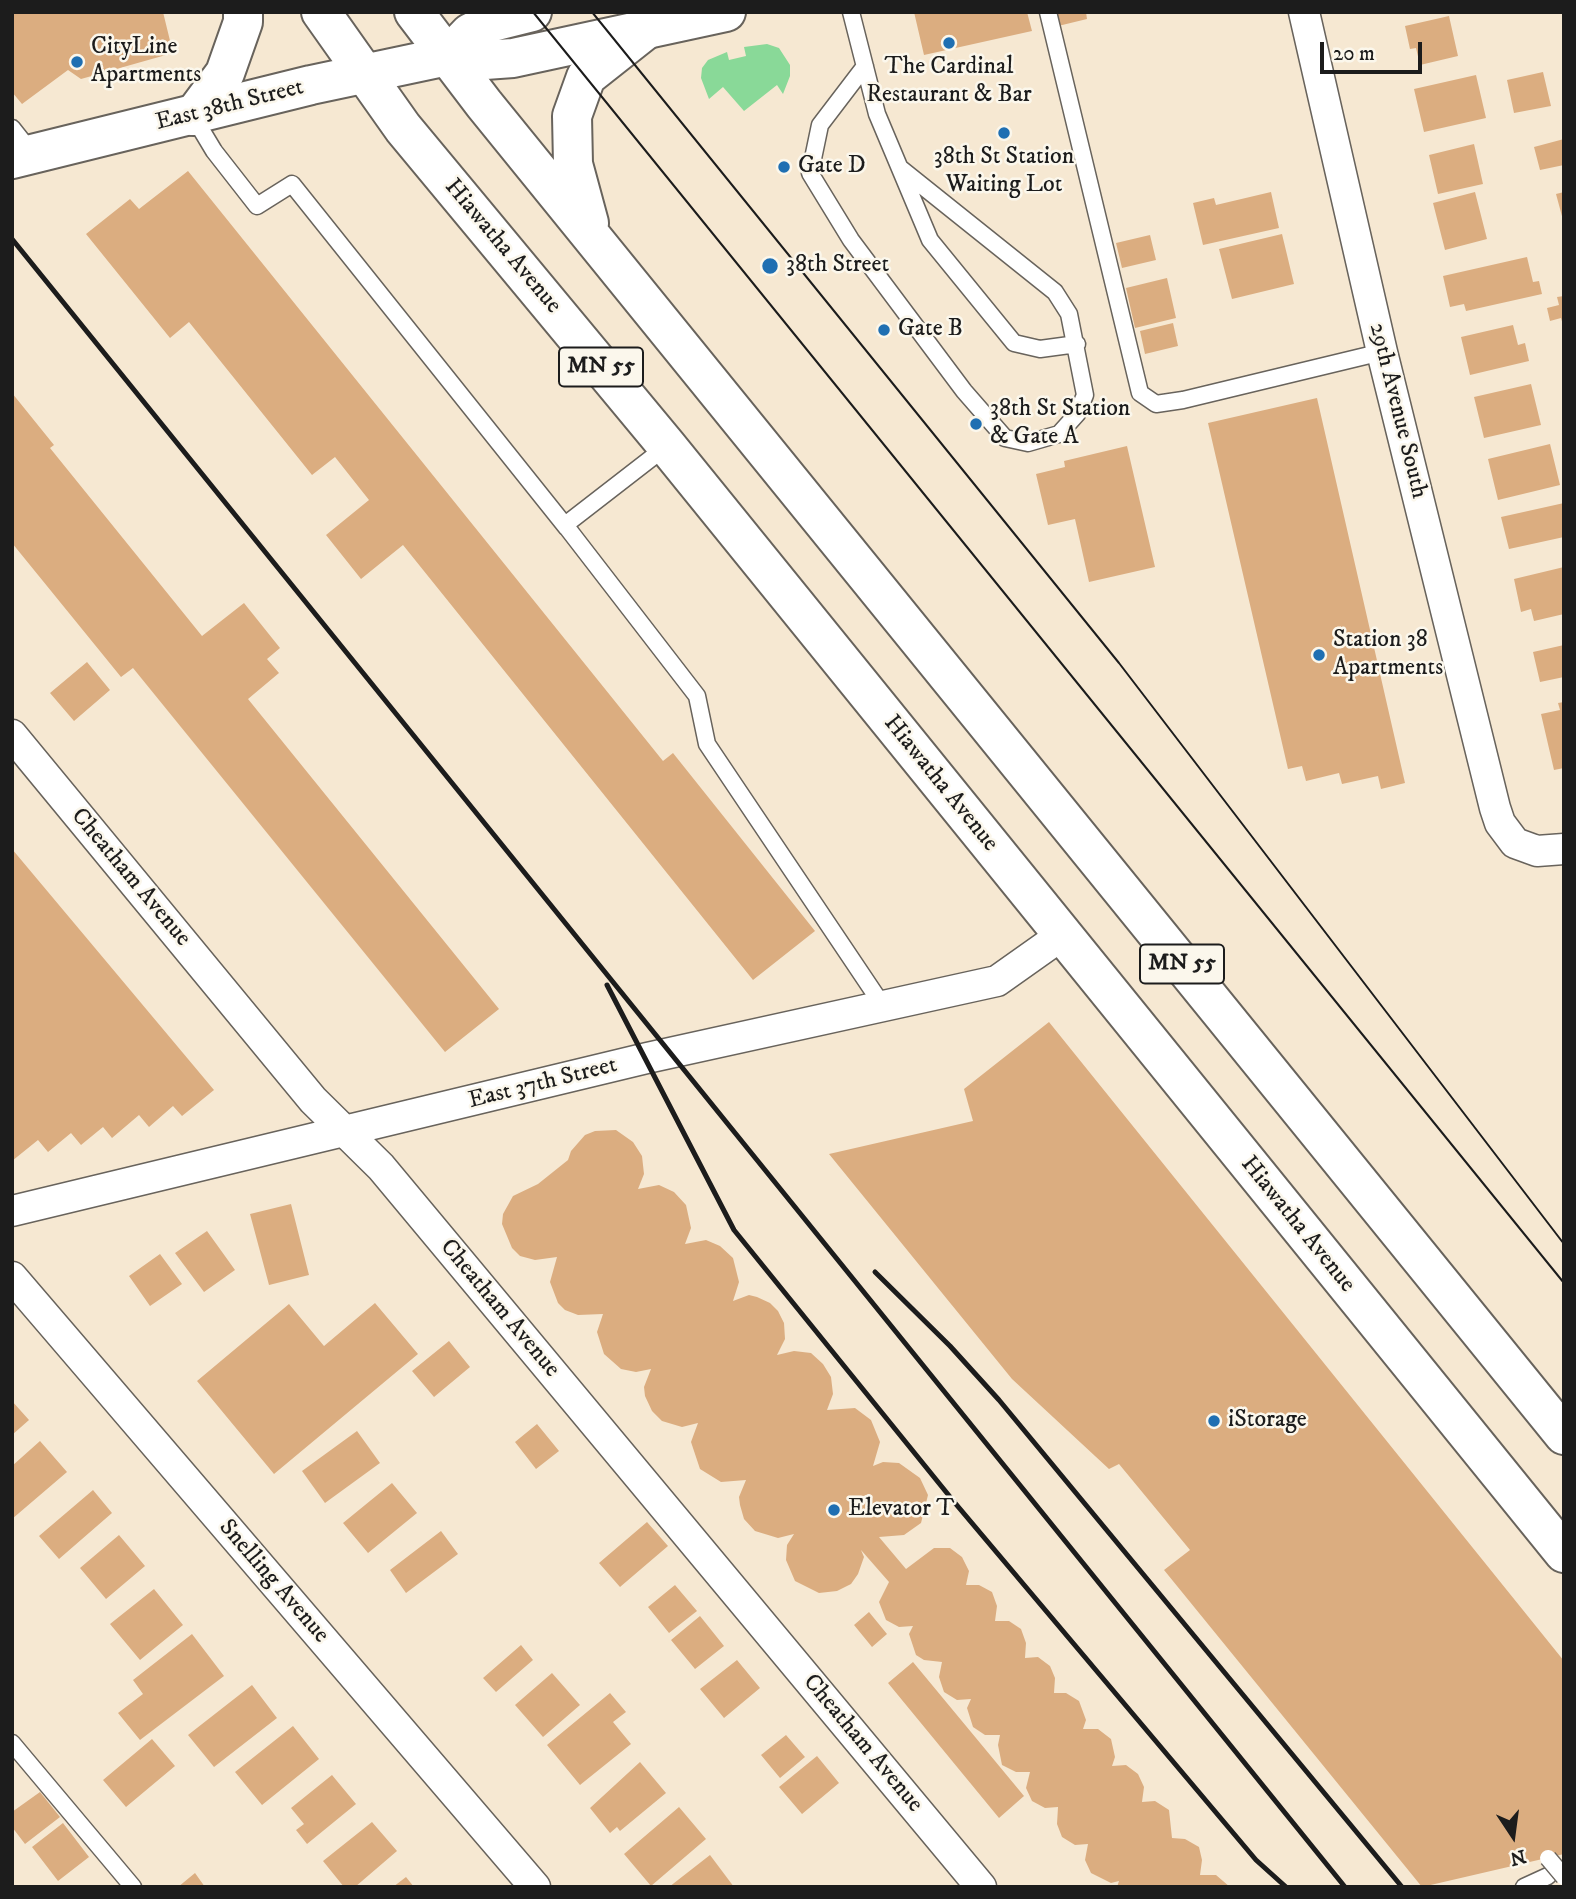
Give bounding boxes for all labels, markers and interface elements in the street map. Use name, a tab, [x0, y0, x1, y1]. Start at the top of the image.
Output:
scale bar	[1324, 28, 1426, 72]
place label: CityLine Apartments	[91, 34, 201, 90]
marker: The Cardinal Restaurant & Bar	[941, 35, 957, 51]
text: 20 m	[1333, 41, 1375, 67]
marker: CityLine Apartments	[69, 54, 85, 70]
place label: The Cardinal Restaurant & Bar	[866, 54, 1032, 110]
street label: East 38th Street	[153, 74, 307, 138]
marker: 38th St Station Waiting Lot	[996, 125, 1012, 141]
place label: 38th St Station Waiting Lot	[934, 144, 1074, 200]
place label: Gate D	[798, 153, 866, 181]
marker: Gate D	[776, 159, 792, 175]
street label: Hiawatha Avenue	[437, 174, 567, 320]
place label: 38th Street	[786, 252, 889, 280]
marker: 38th Street	[760, 256, 780, 276]
place label: Gate B	[898, 316, 963, 344]
street label: 29th Avenue South	[1361, 320, 1433, 502]
marker: Gate B	[876, 322, 892, 338]
road number: MN 55	[559, 348, 643, 386]
place label: 38th St Station & Gate A	[990, 396, 1130, 452]
marker: 38th St Station & Gate A	[968, 416, 984, 432]
place label: Station 38 Apartments	[1333, 627, 1443, 683]
marker: Station 38 Apartments	[1311, 647, 1327, 663]
street label: Hiawatha Avenue	[876, 710, 1004, 858]
street label: Cheatham Avenue	[64, 803, 196, 953]
road number: MN 55	[1140, 945, 1224, 984]
street label: East 37th Street	[466, 1052, 620, 1116]
street label: Hiawatha Avenue	[1233, 1151, 1361, 1299]
street label: Cheatham Avenue	[433, 1234, 565, 1384]
place label: iStorage	[1228, 1407, 1307, 1435]
marker: iStorage	[1206, 1413, 1222, 1429]
place label: Elevator T	[848, 1496, 954, 1524]
marker: Elevator T	[826, 1502, 842, 1518]
street label: Snelling Avenue	[212, 1514, 334, 1650]
street label: Cheatham Avenue	[796, 1669, 928, 1819]
north arrow	[1478, 1801, 1548, 1871]
text: N	[1508, 1844, 1528, 1870]

